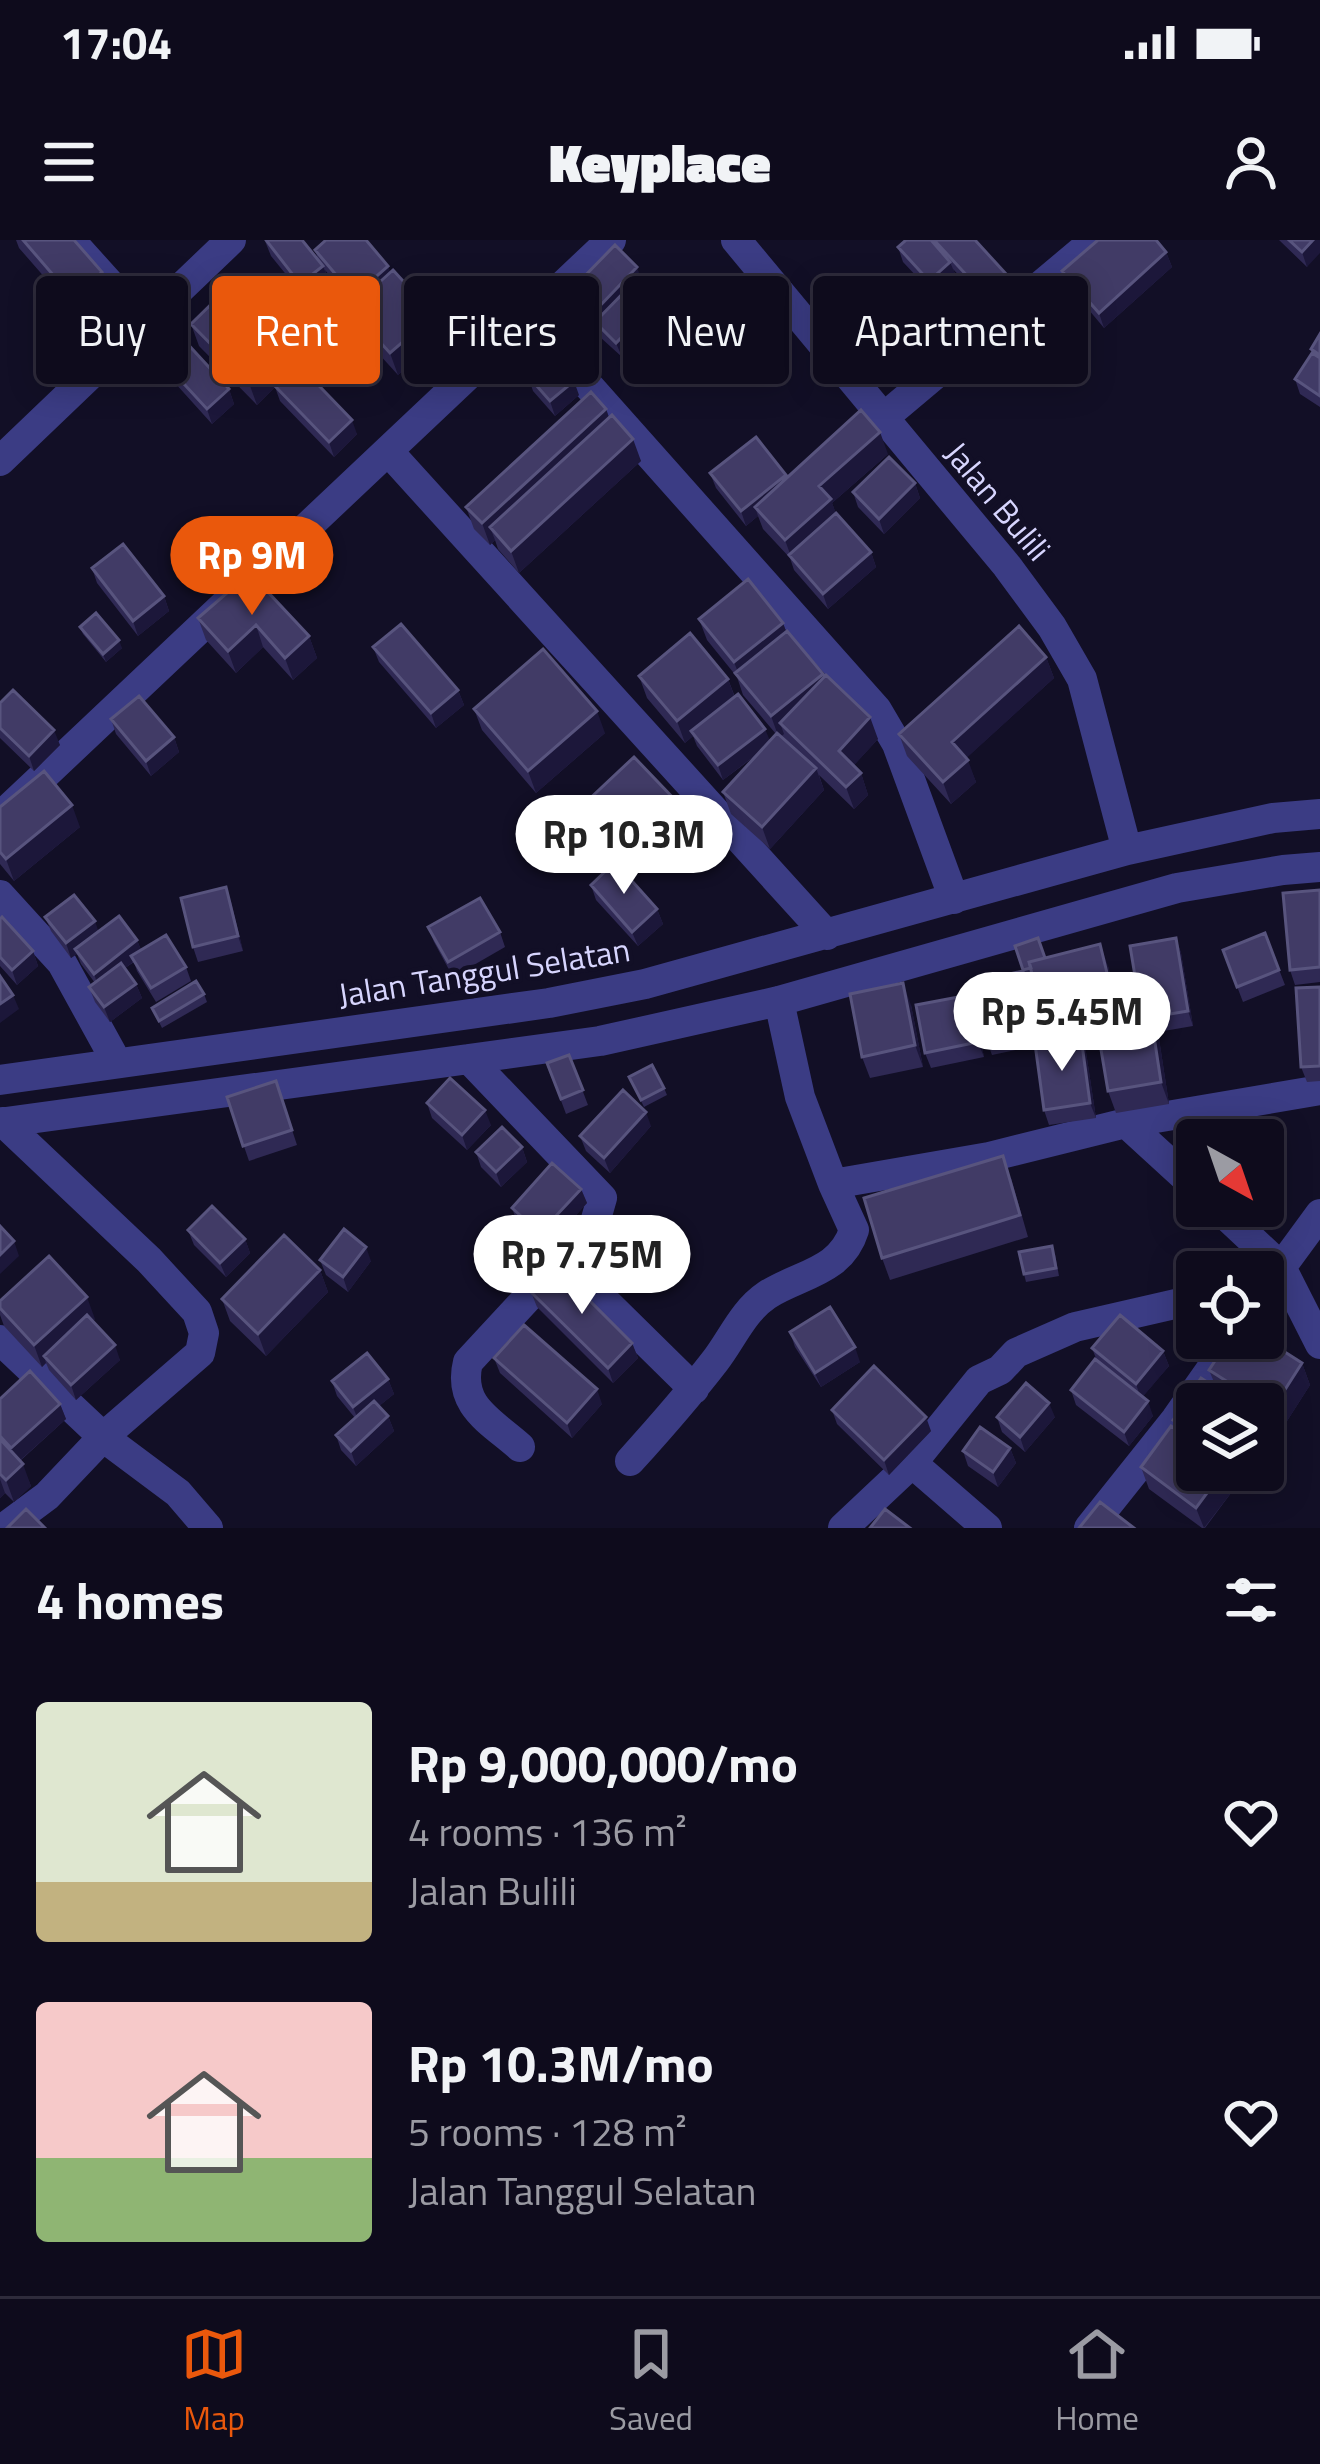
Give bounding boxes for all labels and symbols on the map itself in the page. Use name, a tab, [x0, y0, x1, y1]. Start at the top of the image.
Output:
street label: Jalan Bulili	[933, 430, 1063, 572]
pin: Rp 9M	[168, 516, 336, 618]
pin: Rp 10.3M	[500, 795, 748, 897]
street label: Jalan Tanggul Selatan	[335, 924, 633, 1020]
pin: Rp 5.45M	[938, 972, 1186, 1074]
north arrow	[1176, 1119, 1284, 1227]
pin: Rp 7.75M	[458, 1215, 706, 1317]

